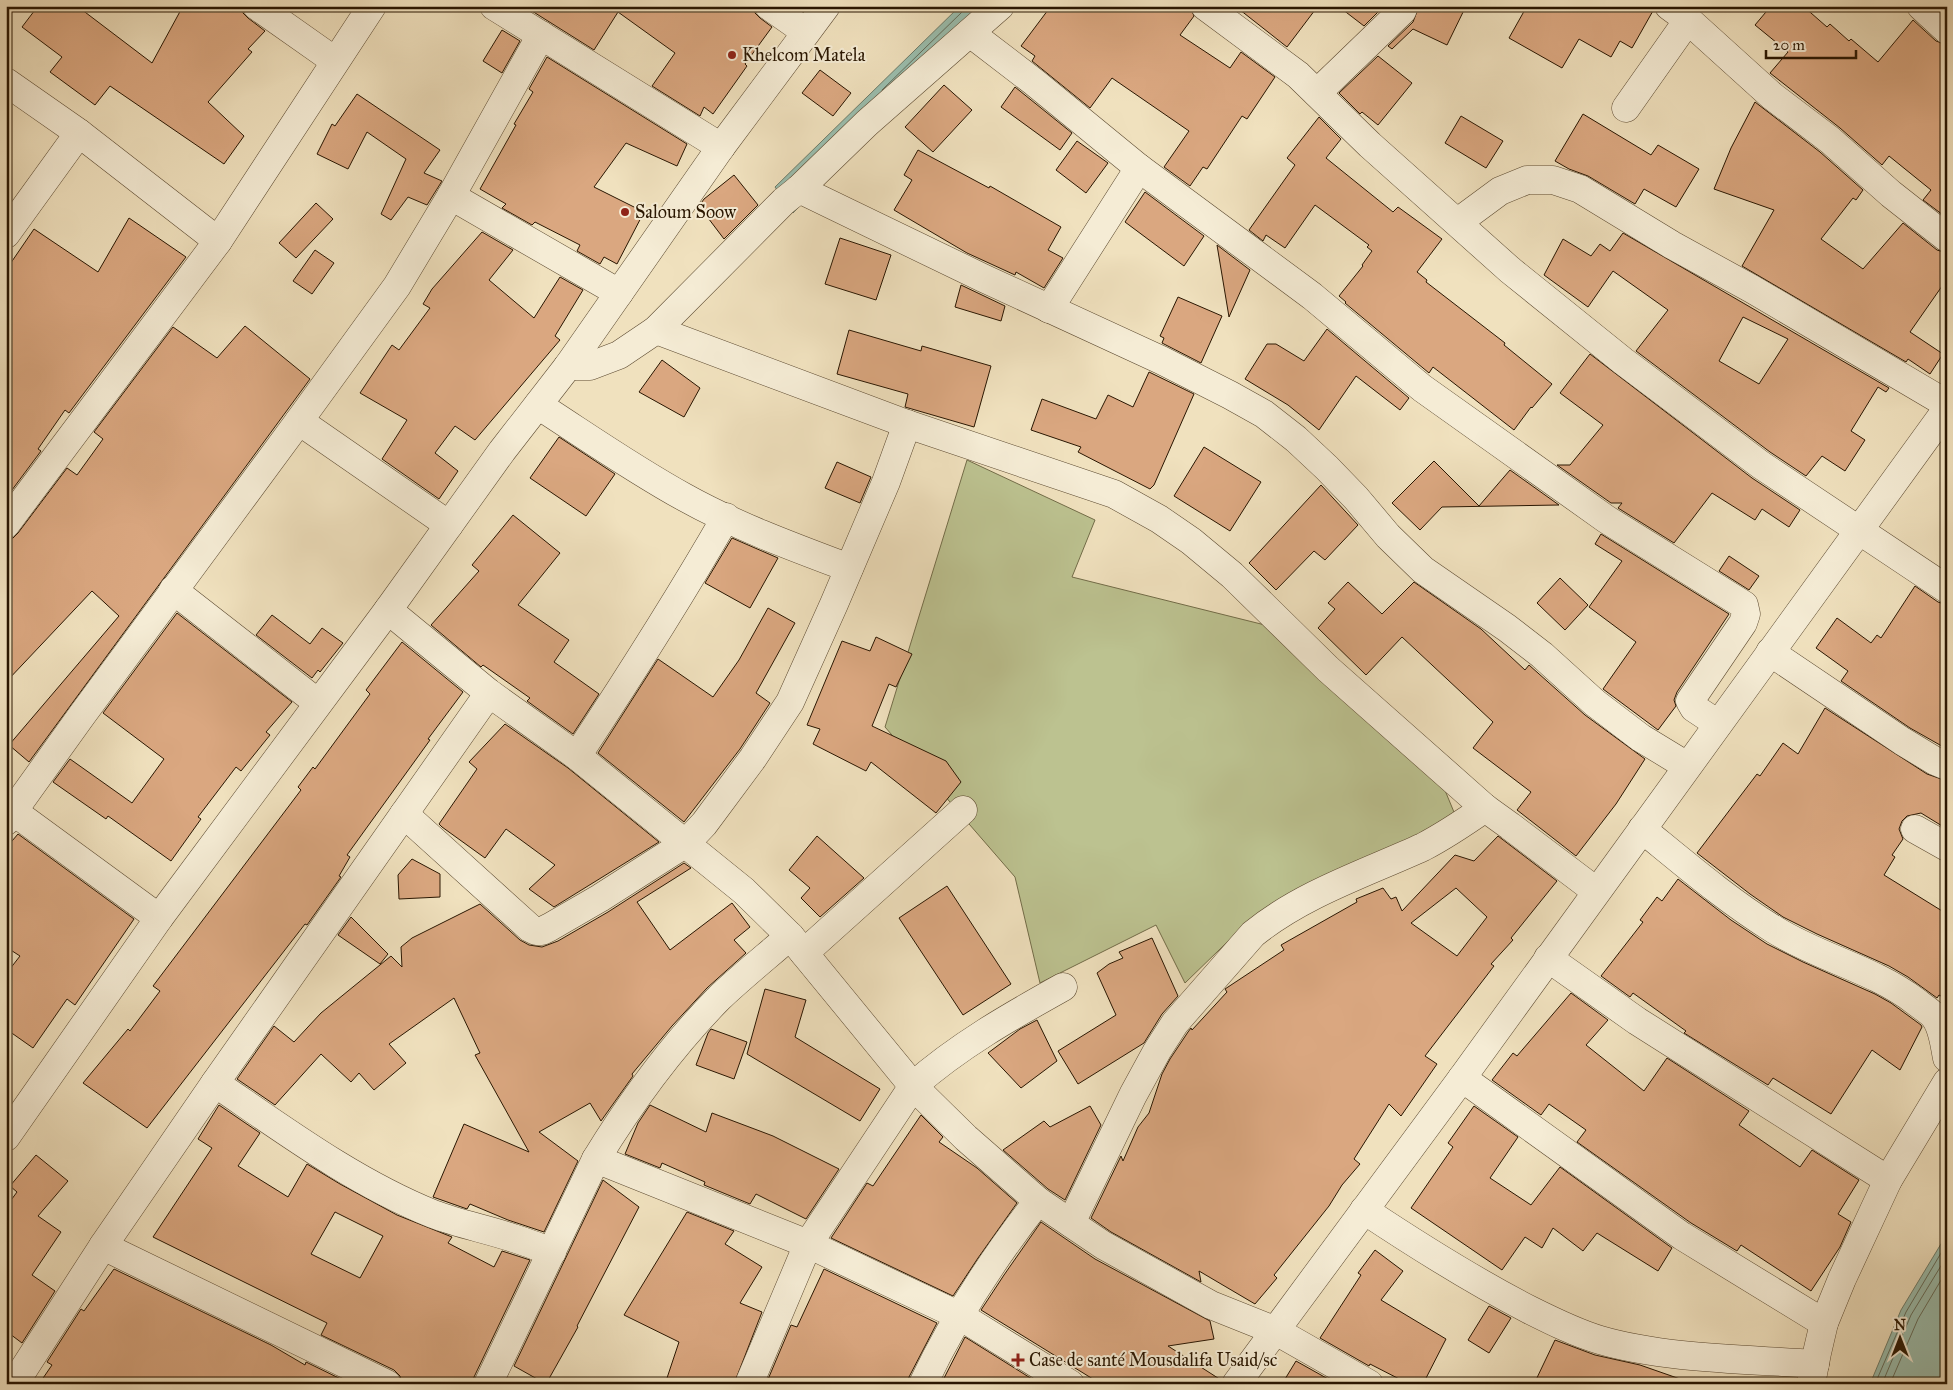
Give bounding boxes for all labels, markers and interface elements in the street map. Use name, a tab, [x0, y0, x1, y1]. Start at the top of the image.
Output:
scale bar	[1766, 28, 1856, 60]
text: 20 m	[1773, 36, 1805, 54]
place label: Khelcom Matela	[742, 44, 866, 66]
marker: Khelcom Matela	[726, 49, 738, 61]
place label: Saloum Soow	[635, 201, 736, 223]
marker: Saloum Soow	[619, 206, 631, 218]
north arrow	[1876, 1312, 1926, 1362]
text: N	[1894, 1317, 1906, 1334]
place label: Case de santé Mousdalifa Usaid/sc	[1029, 1349, 1278, 1371]
marker: Case de santé Mousdalifa Usaid/sc	[1011, 1353, 1025, 1367]

